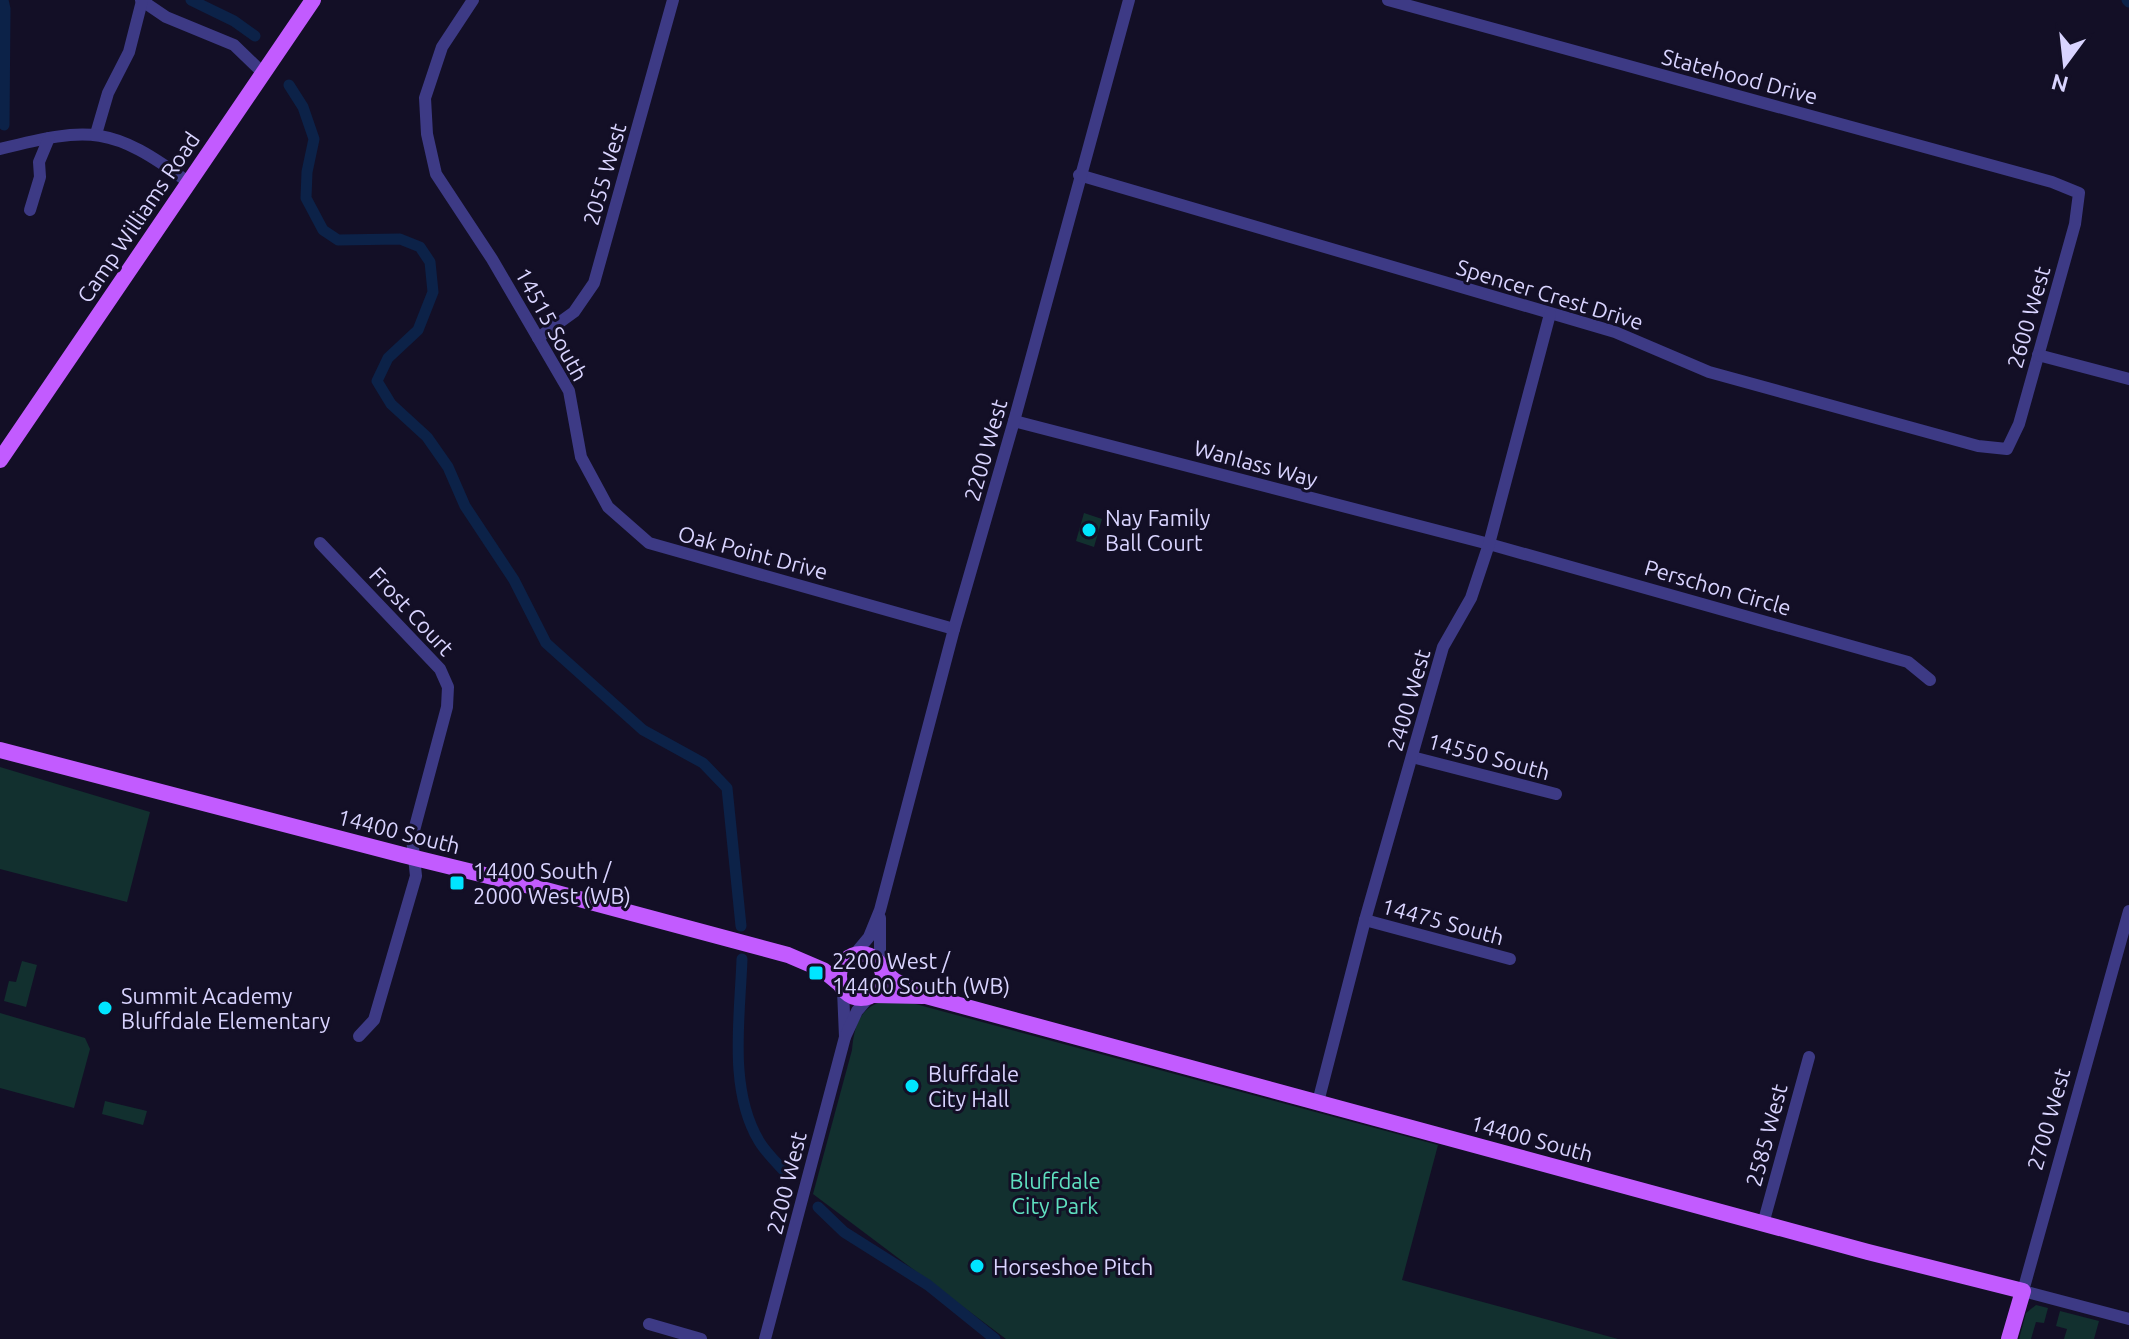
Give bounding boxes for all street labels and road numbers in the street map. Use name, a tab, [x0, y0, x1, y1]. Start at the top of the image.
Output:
street label: Statehood Drive	[1659, 43, 1821, 109]
street label: 2055 West	[578, 120, 631, 228]
street label: Camp Williams Road	[72, 127, 204, 307]
street label: Spencer Crest Drive	[1454, 254, 1646, 334]
street label: 14515 South	[511, 263, 593, 385]
street label: 2600 West	[2002, 263, 2055, 371]
street label: 2200 West	[959, 396, 1012, 504]
street label: Wanlass Way	[1192, 435, 1321, 492]
street label: Oak Point Drive	[675, 520, 831, 584]
street label: Perschon Circle	[1642, 554, 1794, 620]
street label: Frost Court	[365, 562, 459, 661]
street label: 2400 West	[1382, 646, 1435, 754]
street label: 14550 South	[1425, 728, 1553, 784]
street label: 14400 South	[335, 804, 463, 858]
street label: 14475 South	[1379, 893, 1507, 949]
street label: 2700 West	[2022, 1065, 2075, 1173]
street label: 2585 West	[1740, 1081, 1792, 1189]
street label: 14400 South	[1468, 1110, 1596, 1166]
street label: 2200 West	[761, 1129, 811, 1237]

